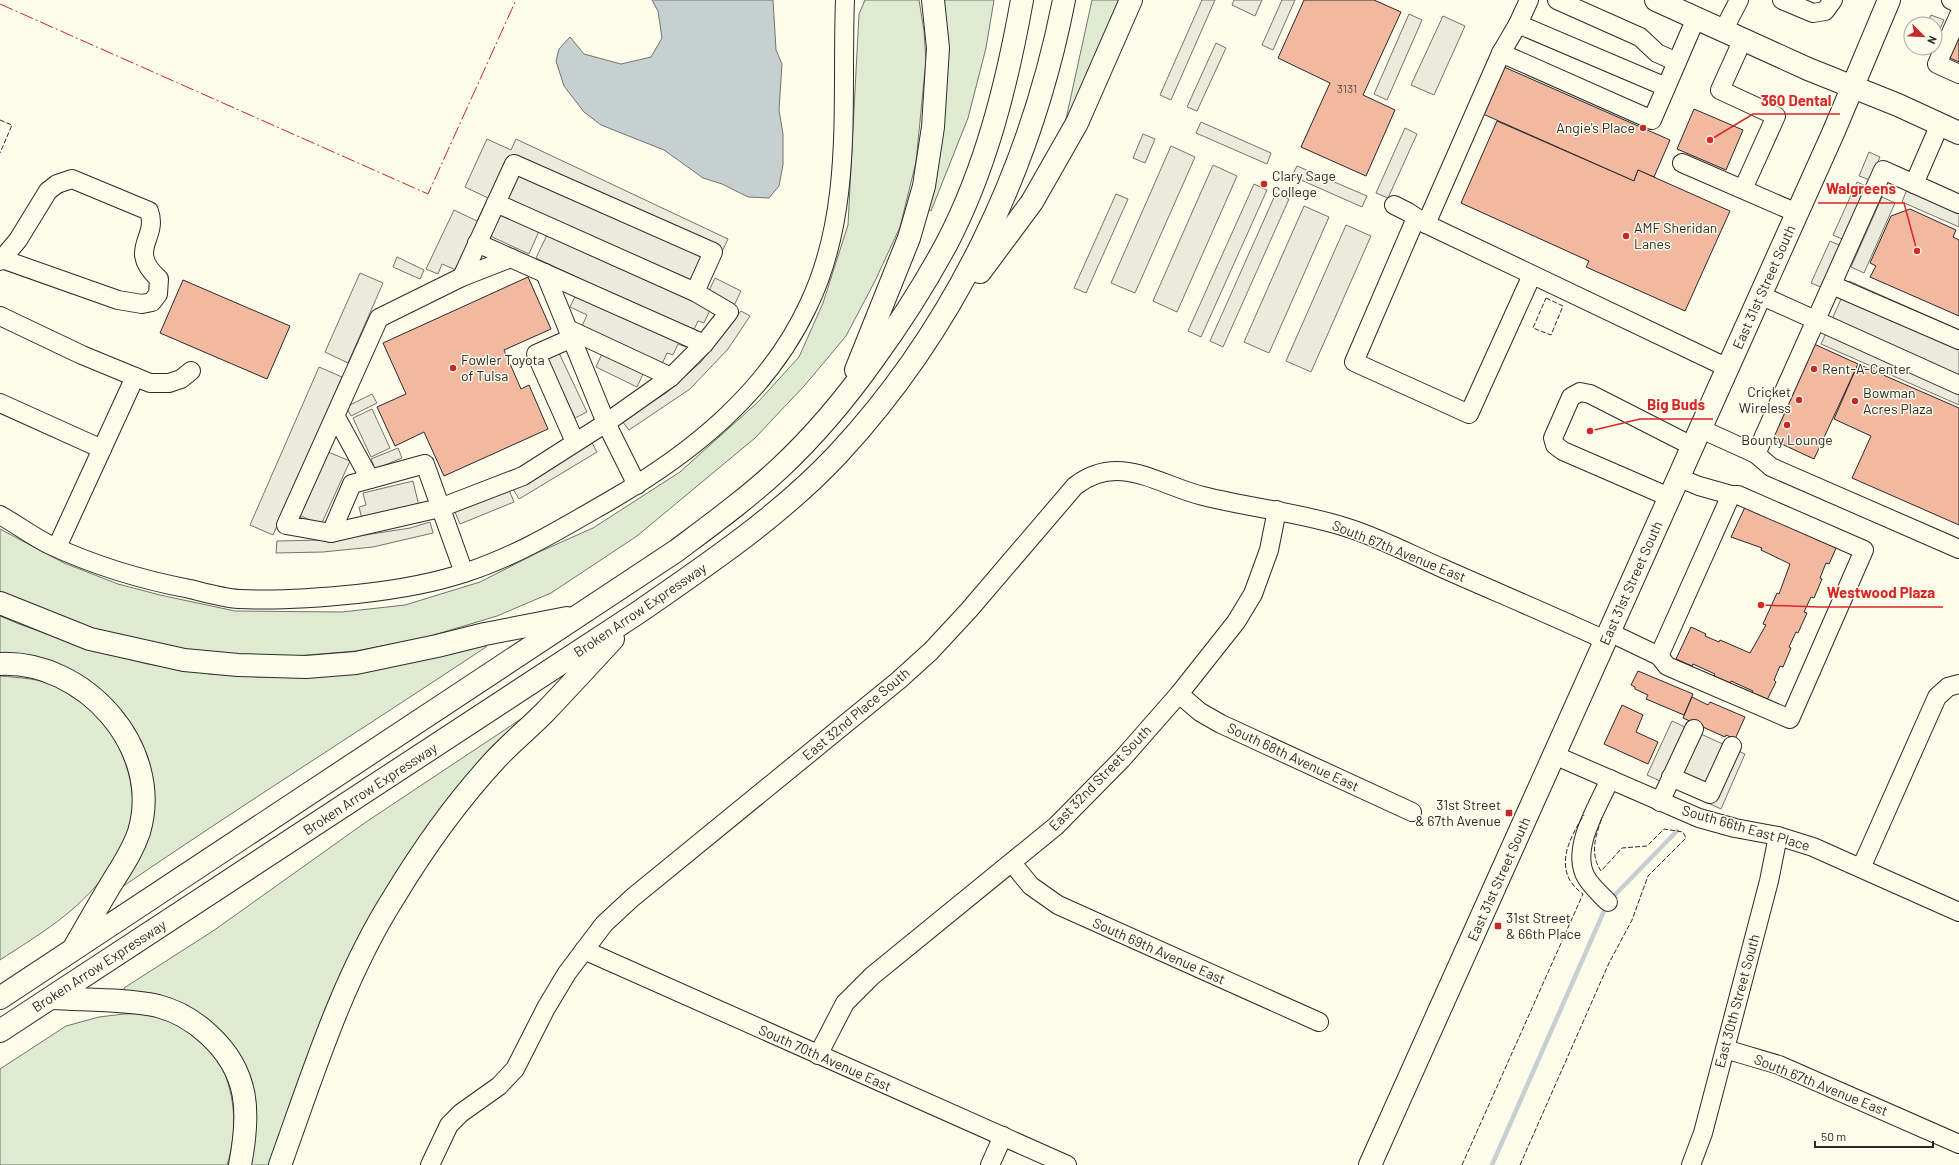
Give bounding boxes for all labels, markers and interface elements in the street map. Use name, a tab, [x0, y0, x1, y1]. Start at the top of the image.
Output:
north arrow	[1903, 16, 1943, 56]
text: N	[1925, 34, 1940, 46]
house number: 3131	[1337, 81, 1357, 95]
callout: 360 Dental	[1753, 87, 1840, 114]
text: 360 Dental	[1761, 91, 1831, 109]
place label: Angie's Place	[1556, 119, 1635, 136]
marker: Angie's Place	[1638, 123, 1648, 133]
place label: Clary Sage College	[1272, 167, 1336, 200]
callout: Walgreens	[1818, 176, 1904, 203]
marker: Clary Sage College	[1259, 179, 1269, 189]
text: Walgreens	[1826, 179, 1896, 197]
place label: AMF Sheridan Lanes	[1634, 219, 1717, 252]
street label: East 31st Street South	[1729, 222, 1799, 351]
marker: AMF Sheridan Lanes	[1621, 231, 1631, 241]
place label: Fowler Toyota of Tulsa	[461, 351, 545, 384]
place label: Rent-A-Center	[1822, 360, 1911, 377]
marker: Fowler Toyota of Tulsa	[448, 363, 458, 373]
marker: Rent-A-Center	[1809, 364, 1819, 374]
place label: Cricket Wireless	[1739, 383, 1791, 416]
place label: Bowman Acres Plaza	[1863, 384, 1933, 417]
callout: Big Buds	[1640, 392, 1713, 419]
text: Big Buds	[1647, 395, 1705, 413]
marker: Cricket Wireless	[1794, 395, 1804, 405]
marker: Bowman Acres Plaza	[1850, 396, 1860, 406]
marker: Bounty Lounge	[1782, 420, 1792, 430]
place label: Bounty Lounge	[1741, 431, 1833, 448]
street label: South 67th Avenue East	[1330, 516, 1469, 585]
street label: East 31st Street South	[1596, 518, 1666, 647]
street label: Broken Arrow Expressway	[570, 559, 710, 660]
callout: Westwood Plaza	[1819, 580, 1943, 607]
text: Westwood Plaza	[1827, 583, 1935, 601]
street label: East 32nd Place South	[799, 664, 913, 764]
street label: South 68th Avenue East	[1225, 719, 1362, 795]
street label: East 32nd Street South	[1045, 721, 1154, 834]
street label: Broken Arrow Expressway	[300, 739, 440, 838]
place label: 31st Street & 67th Avenue	[1415, 796, 1501, 829]
street label: South 66th East Place	[1680, 801, 1812, 854]
marker: 31st Street & 67th Avenue	[1504, 808, 1514, 818]
street label: East 31st Street South	[1464, 814, 1534, 943]
place label: 31st Street & 66th Place	[1506, 909, 1581, 942]
street label: South 69th Avenue East	[1090, 914, 1228, 987]
street label: Broken Arrow Expressway	[29, 916, 169, 1015]
marker: 31st Street & 66th Place	[1493, 921, 1503, 931]
street label: East 30th Street South	[1710, 932, 1763, 1070]
street label: South 70th Avenue East	[756, 1021, 894, 1094]
street label: South 67th Avenue East	[1752, 1050, 1891, 1119]
scale bar	[1815, 1123, 1933, 1149]
text: 50 m	[1821, 1129, 1846, 1143]

